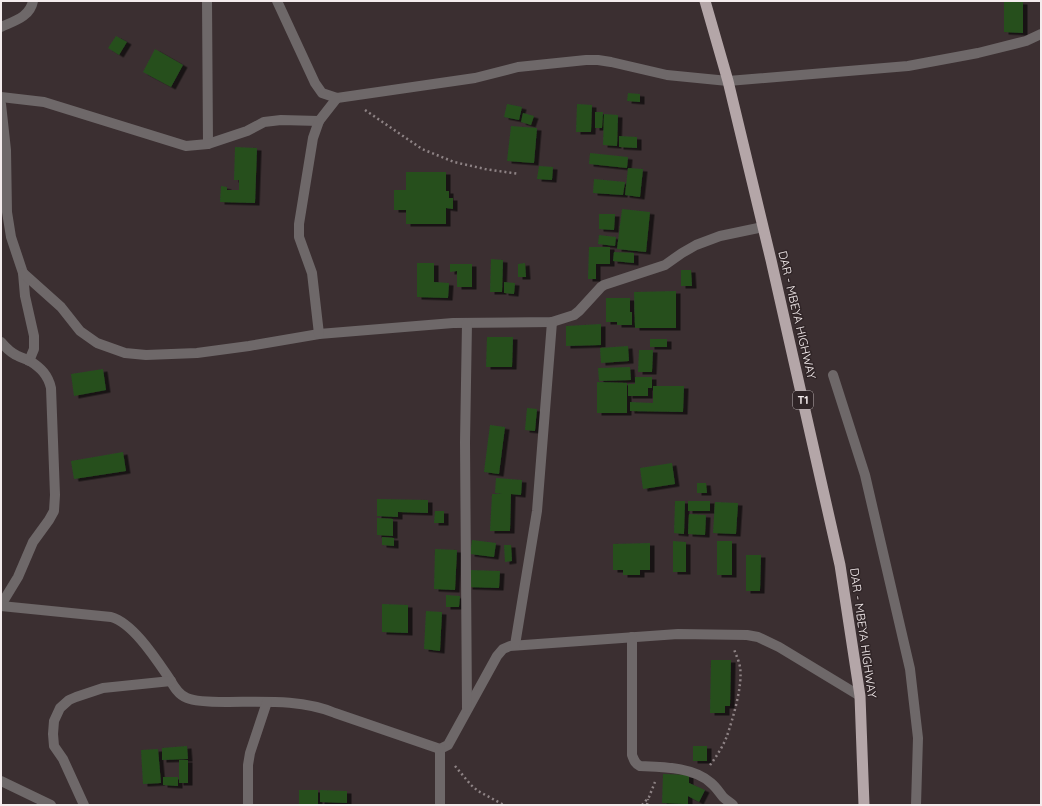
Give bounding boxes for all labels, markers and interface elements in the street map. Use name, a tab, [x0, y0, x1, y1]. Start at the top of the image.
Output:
street label: DAR - MBEYA HIGHWAY	[775, 249, 820, 381]
road number: T1	[793, 391, 813, 409]
street label: DAR - MBEYA HIGHWAY	[847, 567, 880, 699]

